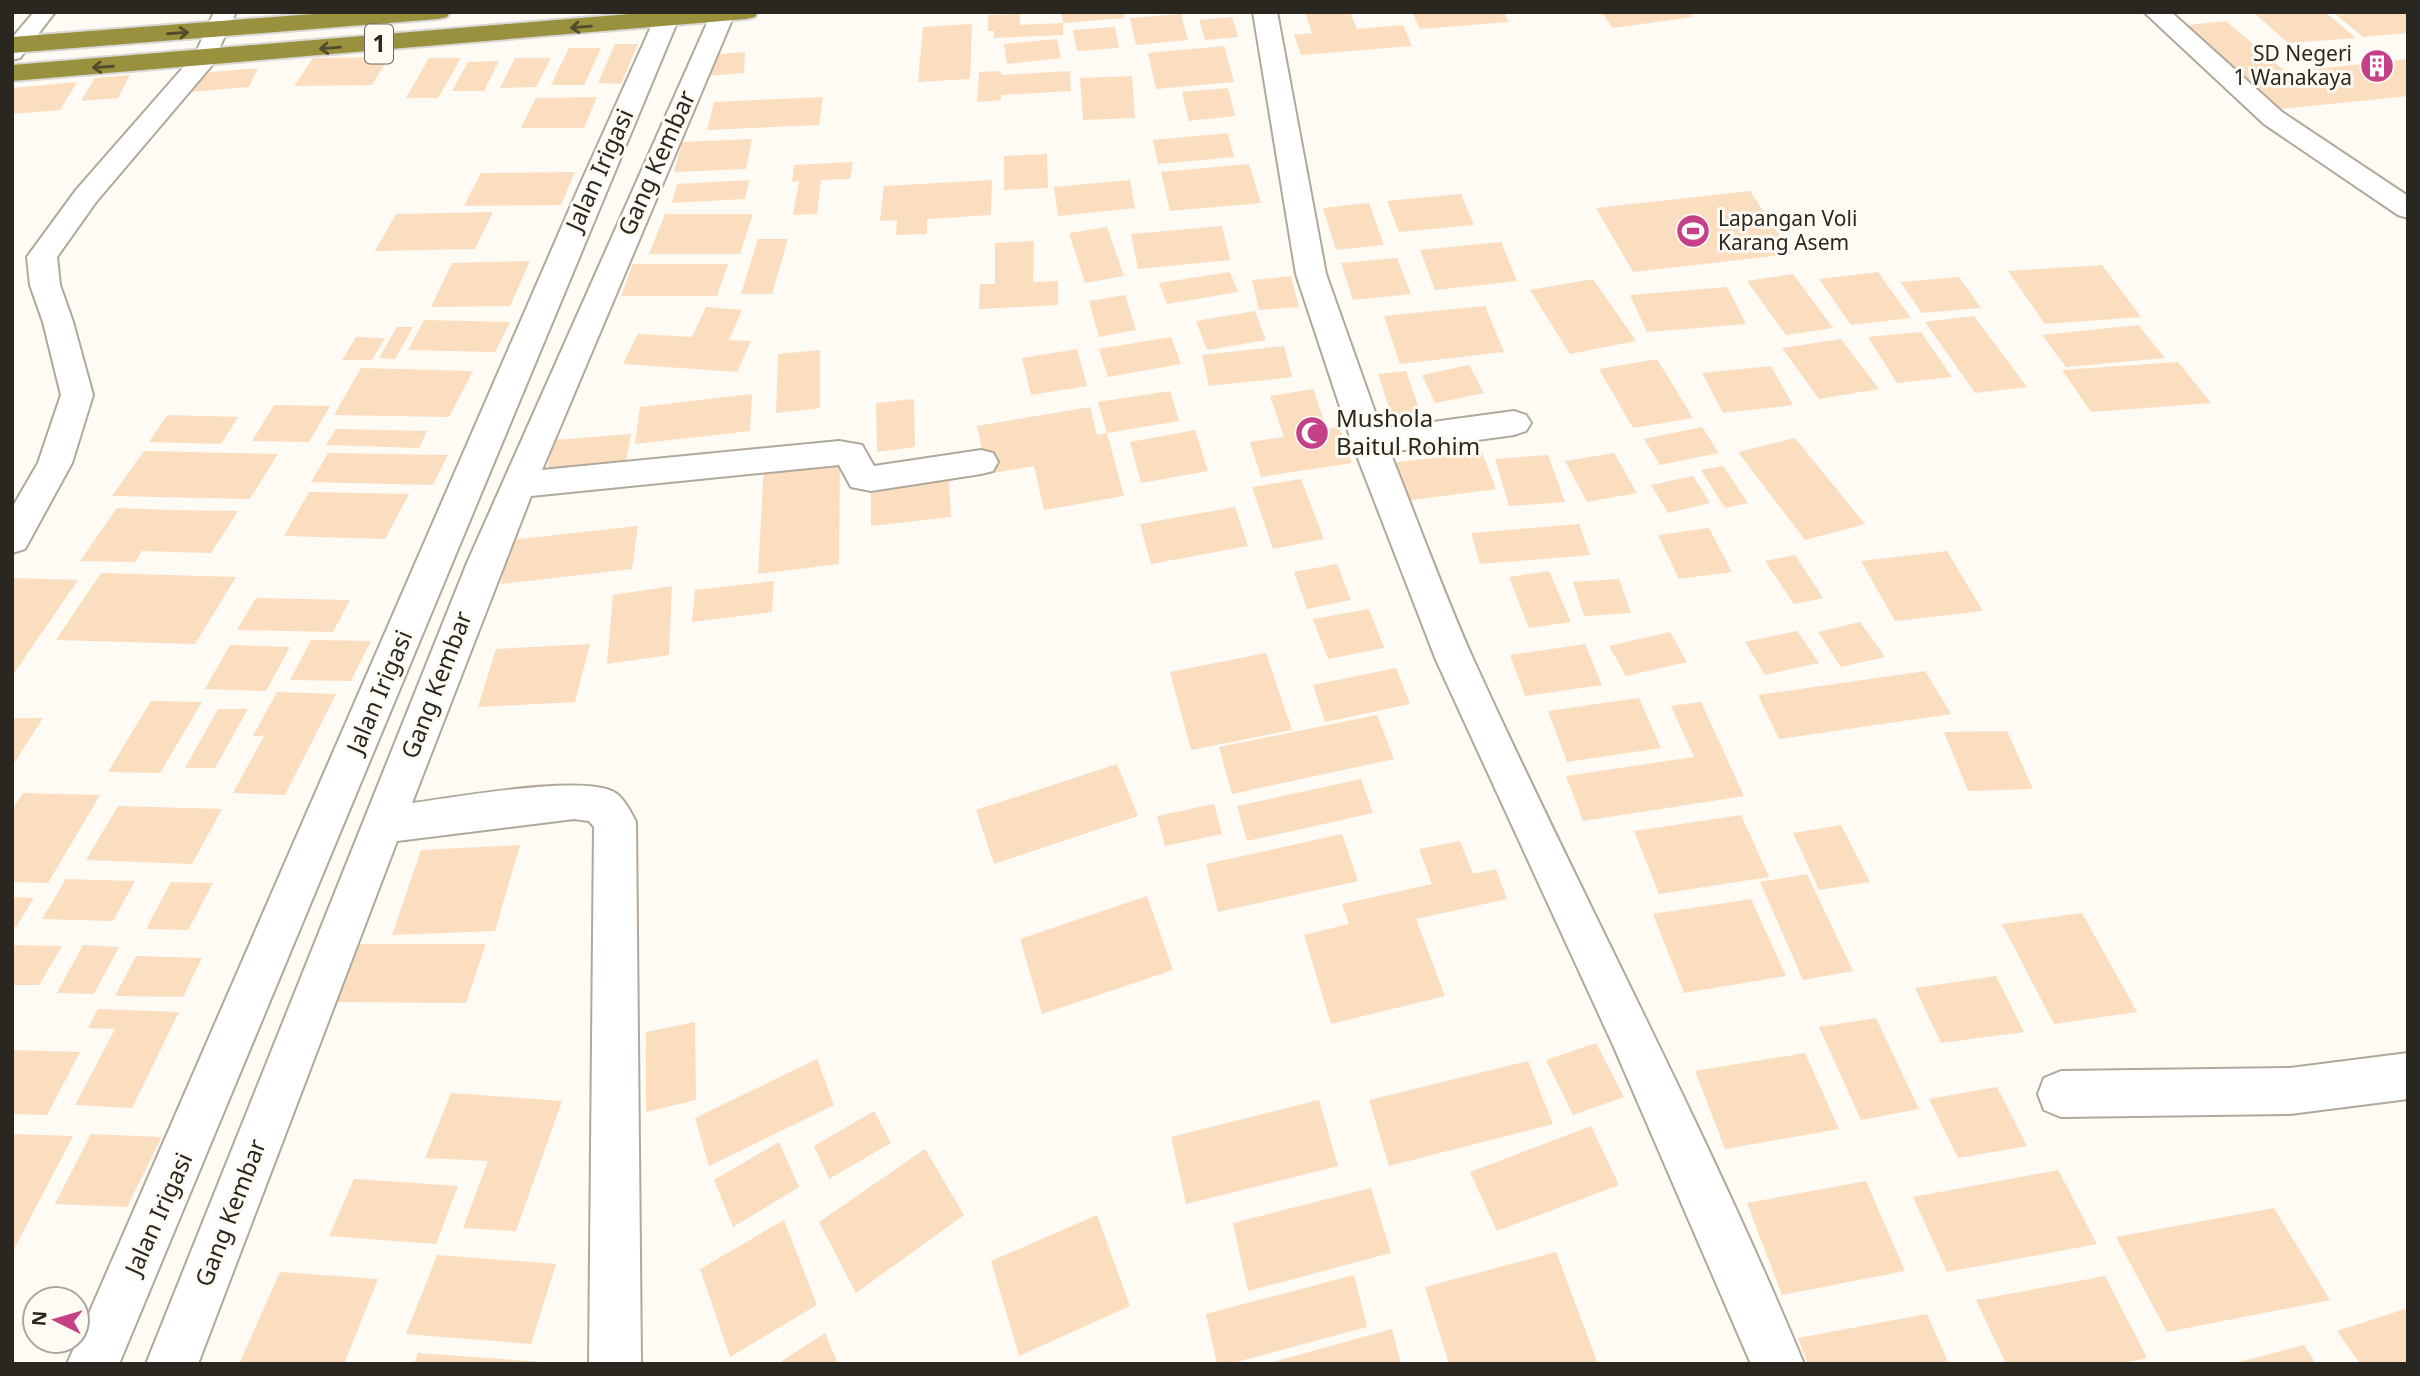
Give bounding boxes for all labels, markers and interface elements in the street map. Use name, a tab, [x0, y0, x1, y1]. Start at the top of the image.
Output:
one-way arrow	[570, 21, 593, 34]
road number: 1	[365, 24, 393, 64]
one-way arrow	[166, 26, 189, 39]
place label: SD Negeri 1 Wanakaya	[2233, 39, 2352, 91]
one-way arrow	[319, 42, 341, 55]
building icon: SD Negeri 1 Wanakaya	[2358, 47, 2396, 85]
one-way arrow	[92, 60, 115, 73]
street label: Gang Kembar	[609, 84, 702, 240]
street label: Jalan Irigasi	[556, 103, 640, 238]
place label: Lapangan Voli Karang Asem	[1718, 204, 1857, 256]
sports icon: Lapangan Voli Karang Asem	[1674, 212, 1712, 250]
place label: Mushola Baitul Rohim	[1336, 401, 1480, 462]
mosque icon: Mushola Baitul Rohim	[1293, 414, 1331, 452]
street label: Gang Kembar	[392, 606, 479, 763]
street label: Jalan Irigasi	[337, 625, 419, 760]
street label: Gang Kembar	[186, 1134, 273, 1291]
street label: Jalan Irigasi	[115, 1147, 199, 1282]
north arrow	[21, 1285, 91, 1355]
text: N	[25, 1310, 53, 1327]

